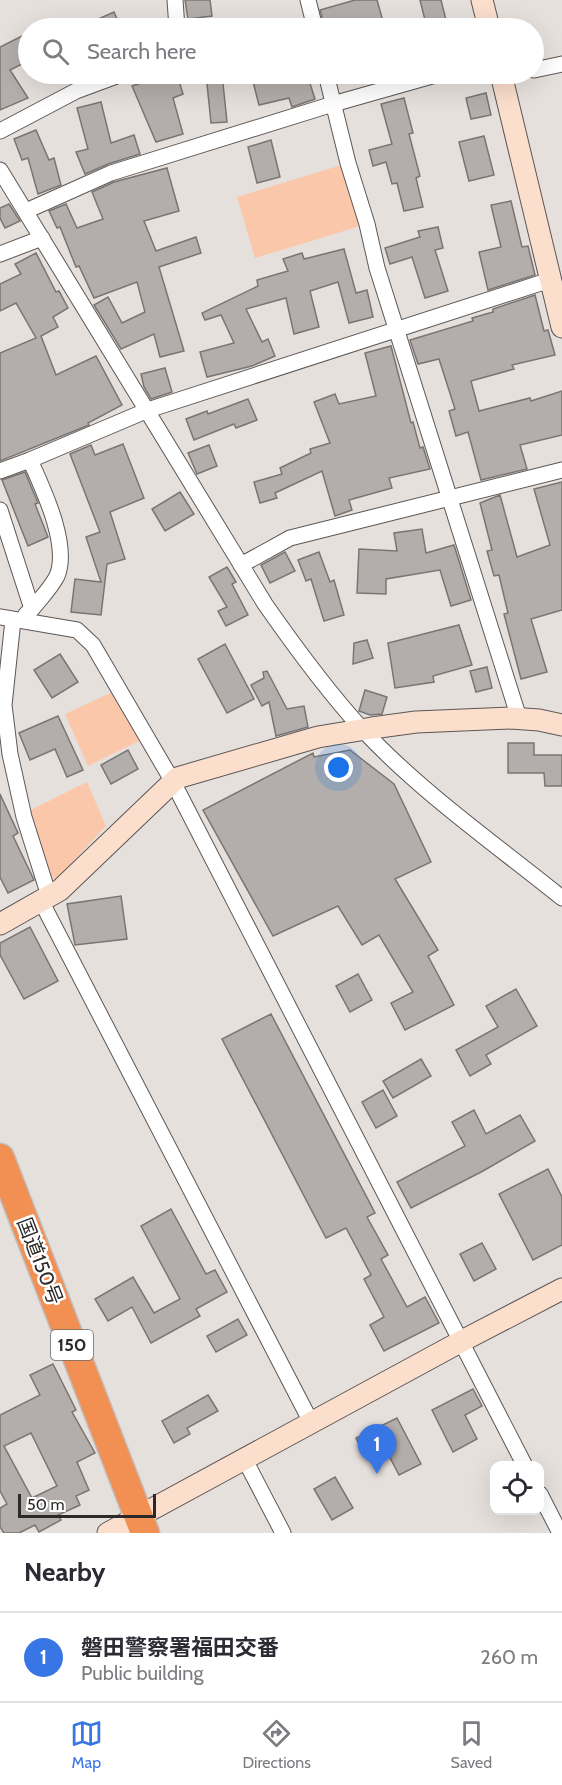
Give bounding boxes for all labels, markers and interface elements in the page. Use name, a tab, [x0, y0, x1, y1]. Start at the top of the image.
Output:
search box	[18, 18, 544, 84]
icon: search	[39, 35, 72, 68]
text: Search here	[87, 38, 196, 65]
your location	[324, 753, 353, 782]
street label: 国道150号	[12, 1214, 68, 1308]
road number: 150	[51, 1330, 93, 1360]
pin: 1	[358, 1424, 397, 1474]
map controls	[490, 1461, 544, 1515]
button: locate	[490, 1461, 544, 1515]
scale bar	[18, 1491, 156, 1518]
text: 50 m	[27, 1495, 64, 1514]
text: Nearby	[24, 1556, 105, 1588]
text: 磐田警察署福田交番	[81, 1634, 279, 1661]
text: 1	[40, 1645, 47, 1669]
text: 260 m	[480, 1645, 538, 1669]
text: Public building	[81, 1661, 203, 1685]
tab: Map	[70, 1717, 103, 1772]
tab: Directions	[243, 1717, 311, 1772]
tab: Saved	[451, 1717, 492, 1772]

